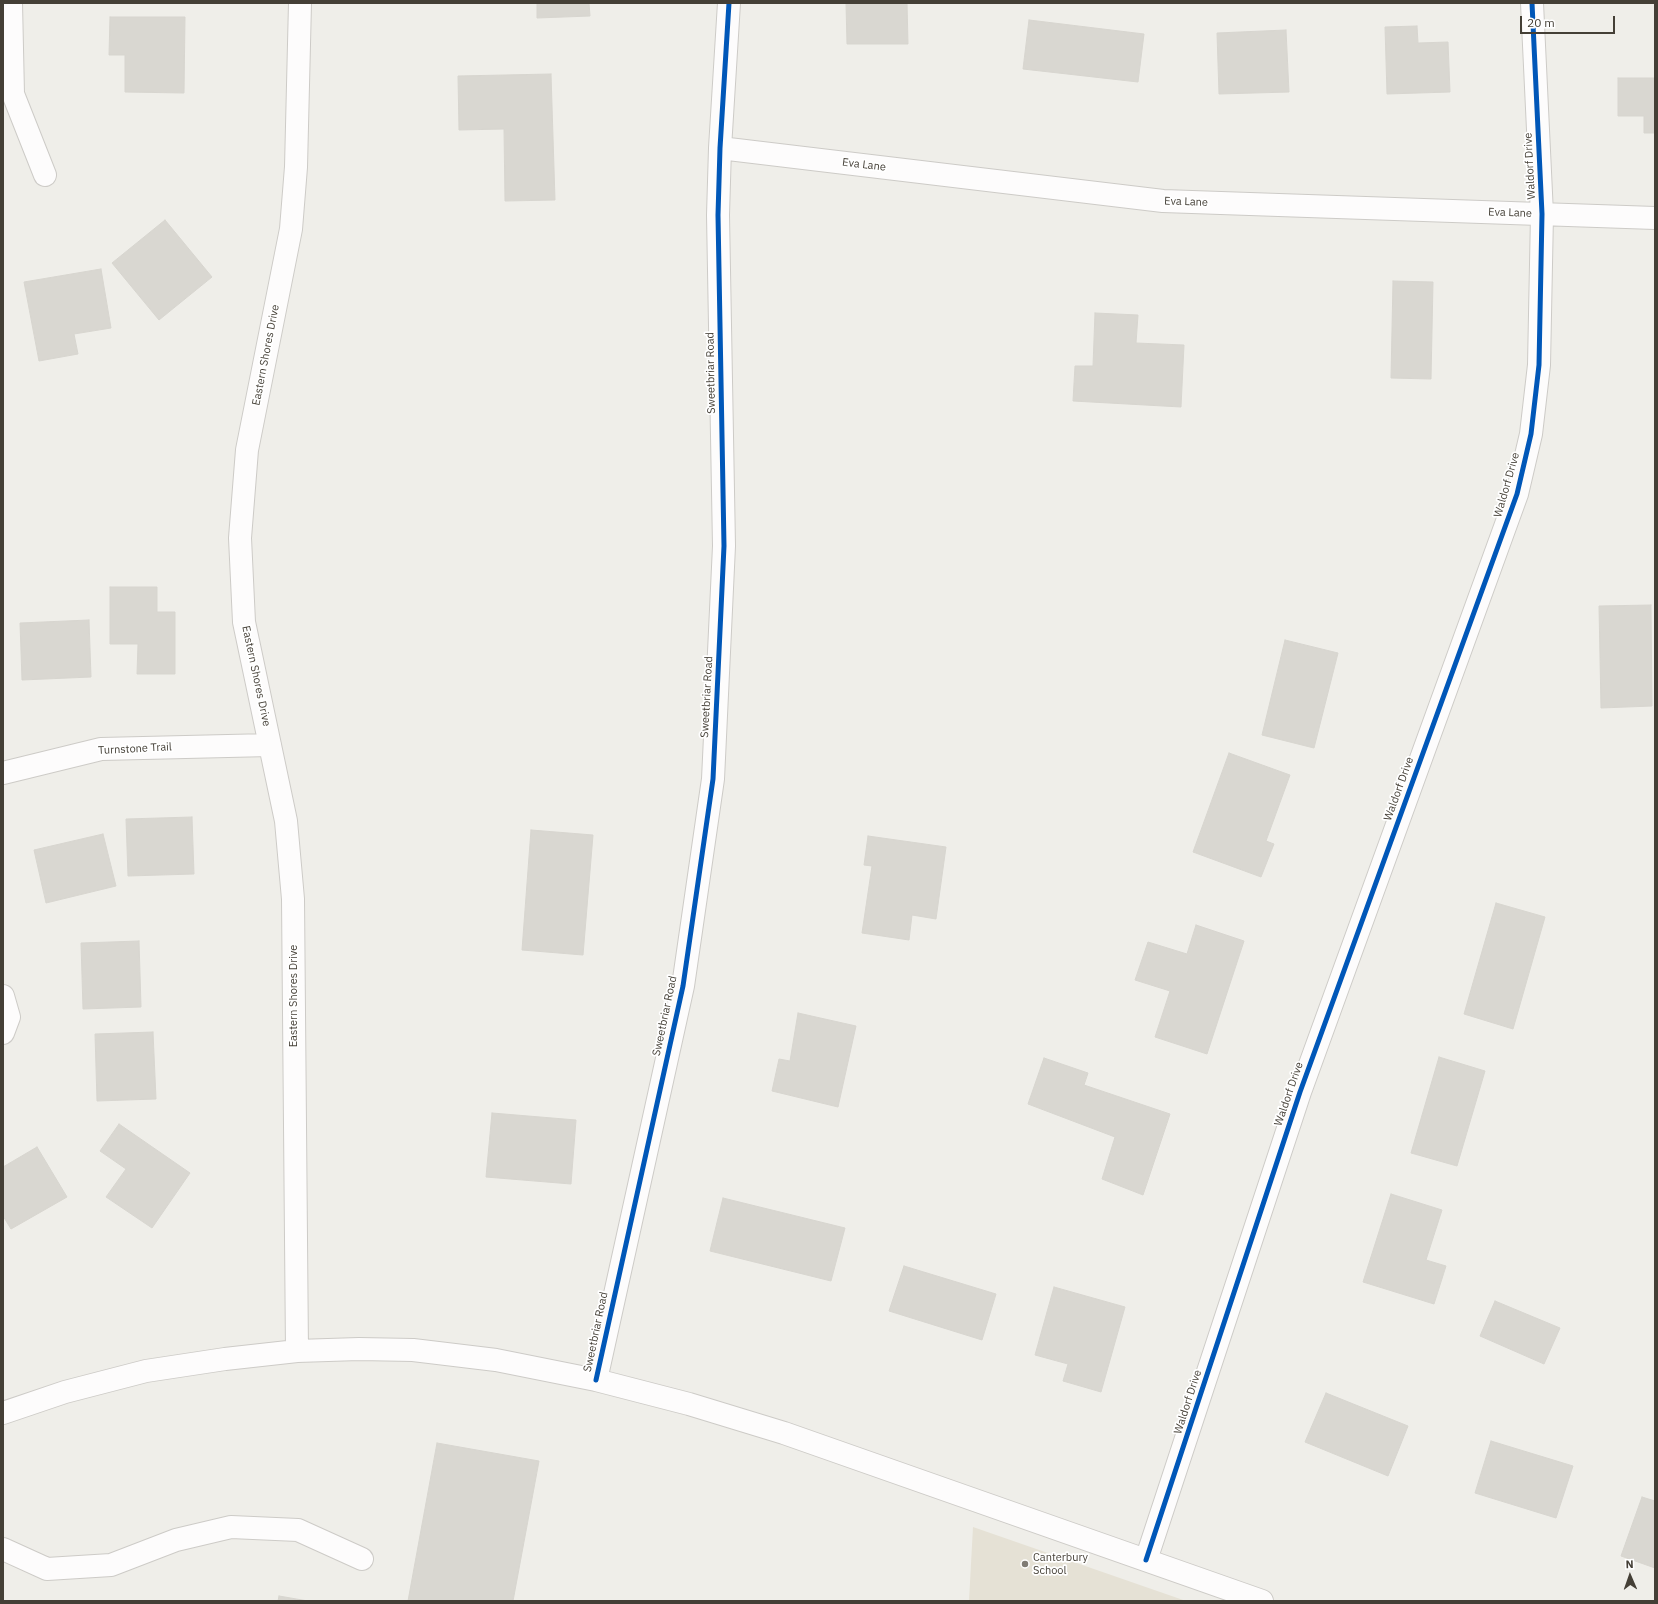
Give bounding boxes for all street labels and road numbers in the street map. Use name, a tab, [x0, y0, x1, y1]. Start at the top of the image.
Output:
street label: Waldorf Drive	[1522, 132, 1538, 200]
street label: Eva Lane	[841, 156, 887, 174]
street label: Eva Lane	[1164, 195, 1208, 209]
street label: Eva Lane	[1488, 206, 1532, 220]
street label: Eastern Shores Drive	[250, 303, 282, 407]
street label: Sweetbriar Road	[704, 332, 718, 414]
street label: Waldorf Drive	[1491, 451, 1523, 519]
street label: Eastern Shores Drive	[239, 624, 273, 728]
street label: Sweetbriar Road	[698, 656, 716, 738]
street label: Turnstone Trail	[98, 740, 172, 758]
street label: Waldorf Drive	[1381, 755, 1417, 823]
street label: Eastern Shores Drive	[287, 945, 301, 1047]
street label: Sweetbriar Road	[650, 975, 680, 1057]
street label: Waldorf Drive	[1272, 1060, 1306, 1128]
street label: Sweetbriar Road	[581, 1291, 611, 1373]
street label: Waldorf Drive	[1171, 1368, 1205, 1436]

